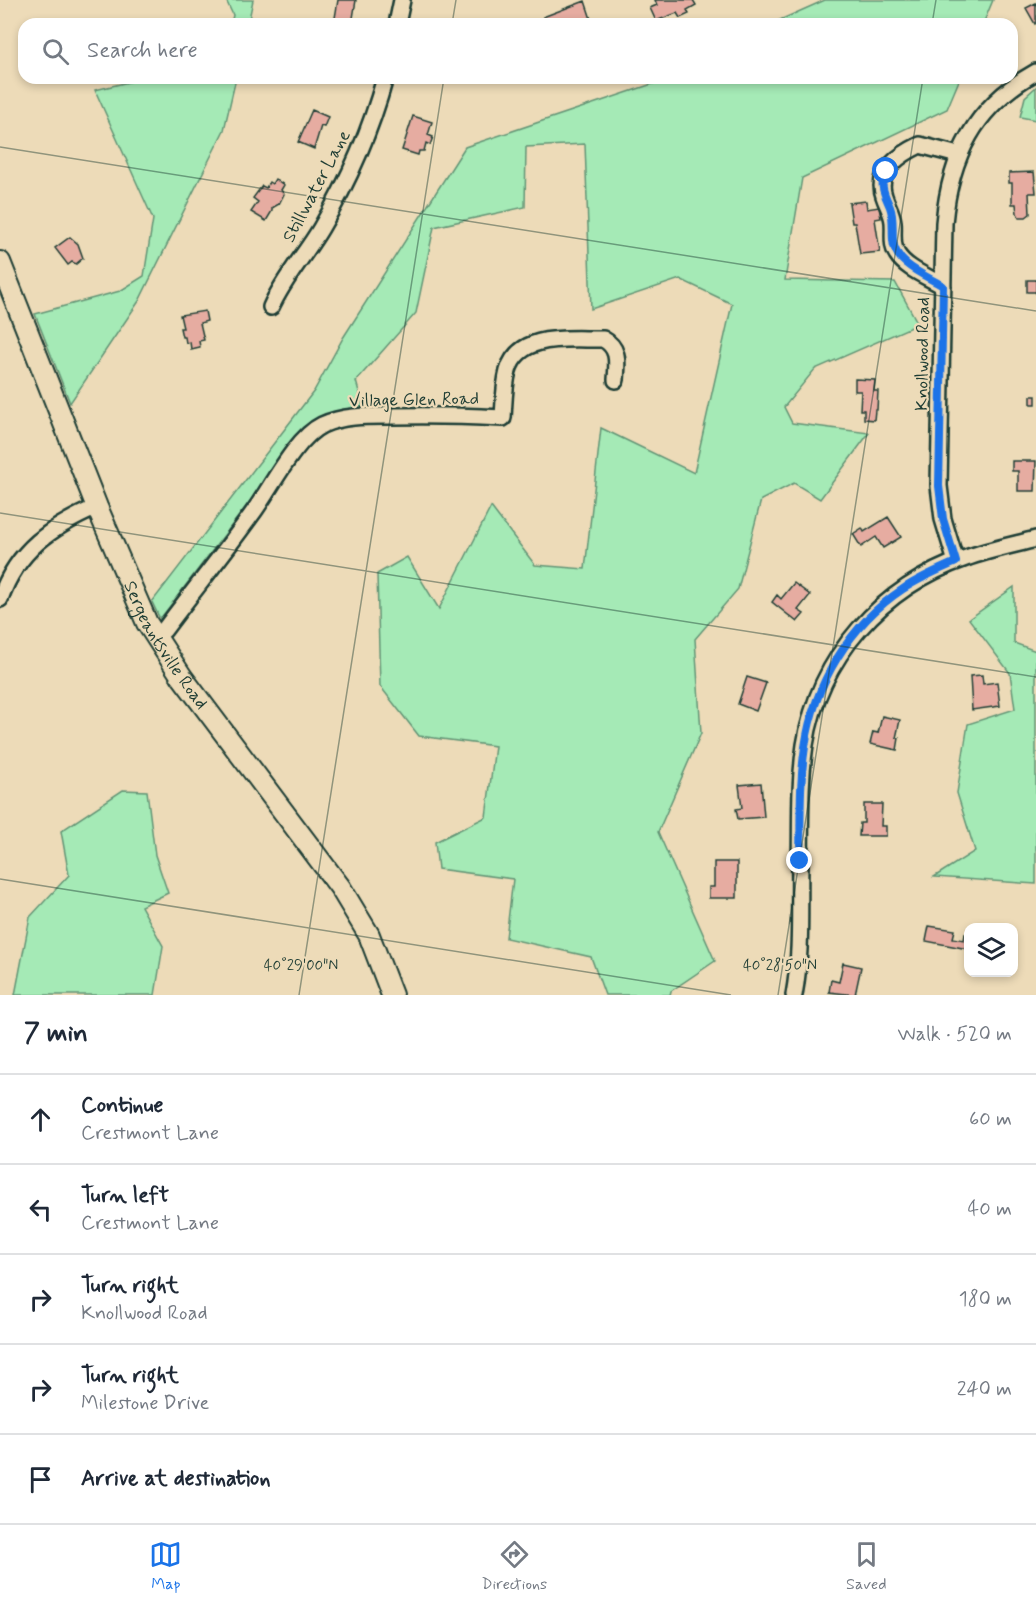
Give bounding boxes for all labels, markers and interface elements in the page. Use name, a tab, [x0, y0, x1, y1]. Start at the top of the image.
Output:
search box	[18, 18, 1018, 84]
icon: search	[39, 35, 72, 68]
text: Search here	[87, 37, 198, 65]
street label: Stillwater Lane	[277, 126, 357, 247]
route start	[872, 157, 898, 183]
street label: Knollwood Road	[910, 297, 936, 411]
street label: Village Glen Road	[349, 387, 479, 413]
street label: Sergeantsville Road	[117, 577, 213, 714]
route end	[786, 847, 812, 873]
map controls	[964, 923, 1018, 977]
button: layers	[964, 923, 1018, 977]
text: 40°29'00"N	[264, 956, 338, 976]
text: 40°28'50"N	[743, 956, 817, 976]
text: 7 min	[24, 1017, 88, 1051]
text: Walk · 520 m	[898, 1021, 1012, 1048]
text: Continue	[81, 1092, 163, 1120]
icon: ahead	[24, 1103, 57, 1136]
text: 60 m	[969, 1106, 1012, 1133]
text: Crestmont Lane	[81, 1120, 219, 1147]
text: Turn left	[81, 1182, 169, 1210]
icon: left	[24, 1193, 57, 1226]
text: 40 m	[968, 1196, 1012, 1223]
text: Crestmont Lane	[81, 1210, 219, 1237]
text: Turn right	[81, 1272, 179, 1300]
icon: right	[24, 1283, 57, 1316]
text: 180 m	[959, 1286, 1012, 1313]
text: Knollwood Road	[81, 1300, 208, 1327]
text: Turn right	[81, 1362, 179, 1390]
icon: right	[24, 1373, 57, 1406]
text: 240 m	[957, 1376, 1012, 1403]
text: Milestone Drive	[81, 1390, 209, 1417]
icon: arrive	[24, 1463, 57, 1496]
text: Arrive at destination	[81, 1465, 271, 1493]
tab: Map	[149, 1538, 182, 1595]
tab: Directions	[481, 1538, 547, 1595]
tab: Saved	[846, 1538, 887, 1595]

